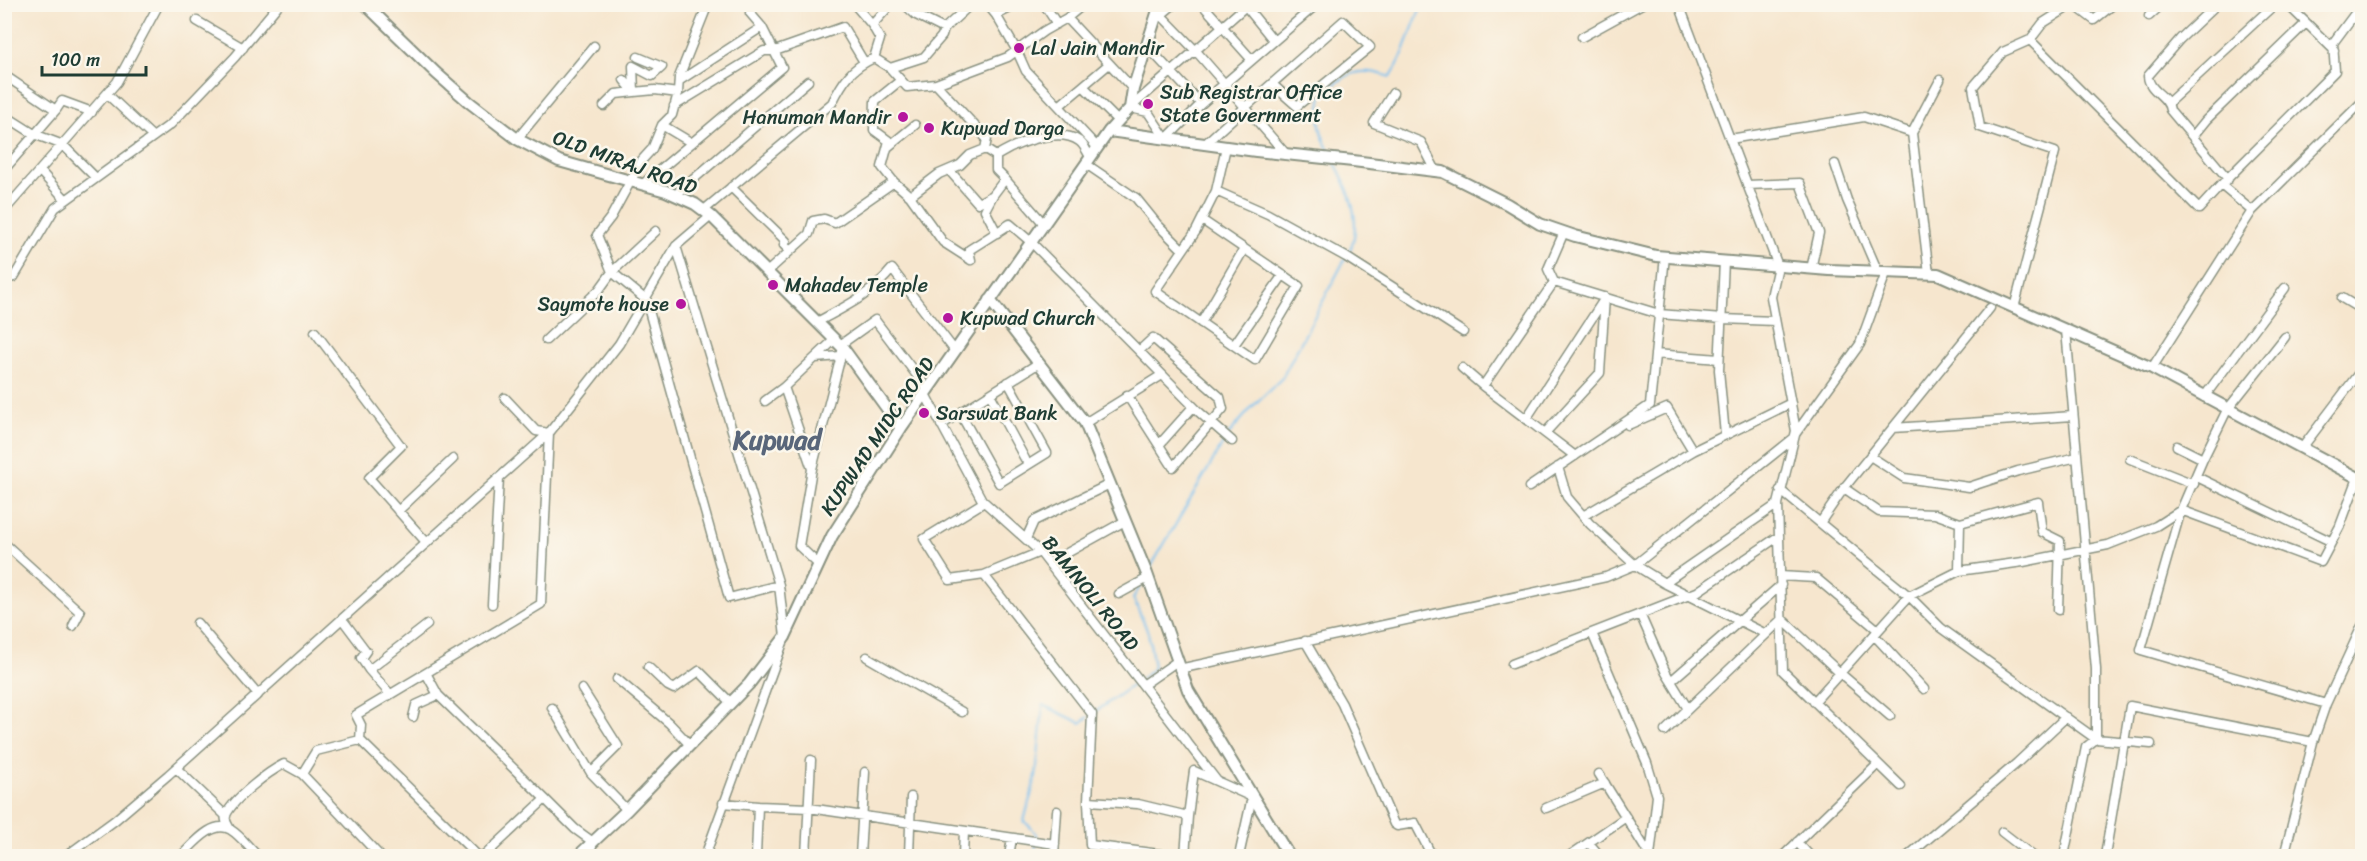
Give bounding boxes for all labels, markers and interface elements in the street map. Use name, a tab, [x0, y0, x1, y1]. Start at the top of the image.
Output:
place label: Lal Jain Mandir	[1031, 31, 1165, 66]
scale bar	[42, 39, 146, 77]
marker: Lal Jain Mandir	[1012, 41, 1026, 55]
text: 100 m	[51, 44, 100, 76]
place label: Sub Registrar Office State Government	[1160, 75, 1343, 133]
marker: Sub Registrar Office State Government	[1141, 97, 1155, 111]
place label: Hanuman Mandir	[742, 100, 892, 135]
marker: Hanuman Mandir	[896, 110, 910, 124]
place label: Kupwad Darga	[941, 111, 1064, 146]
street label: OLD MIRAJ ROAD	[548, 120, 702, 205]
marker: Kupwad Darga	[922, 121, 936, 135]
place label: Mahadev Temple	[785, 268, 928, 303]
marker: Mahadev Temple	[766, 278, 780, 292]
place label: Saymote house	[537, 287, 669, 322]
marker: Saymote house	[674, 297, 688, 311]
place label: Kupwad Church	[960, 301, 1095, 336]
marker: Kupwad Church	[941, 311, 955, 325]
street label: KUPWAD MIDC ROAD	[811, 349, 944, 523]
place label: Sarswat Bank	[936, 396, 1058, 431]
marker: Sarswat Bank	[917, 406, 931, 420]
district label: Kupwad	[732, 417, 823, 463]
street label: BAMNOLI ROAD	[1033, 528, 1148, 659]

